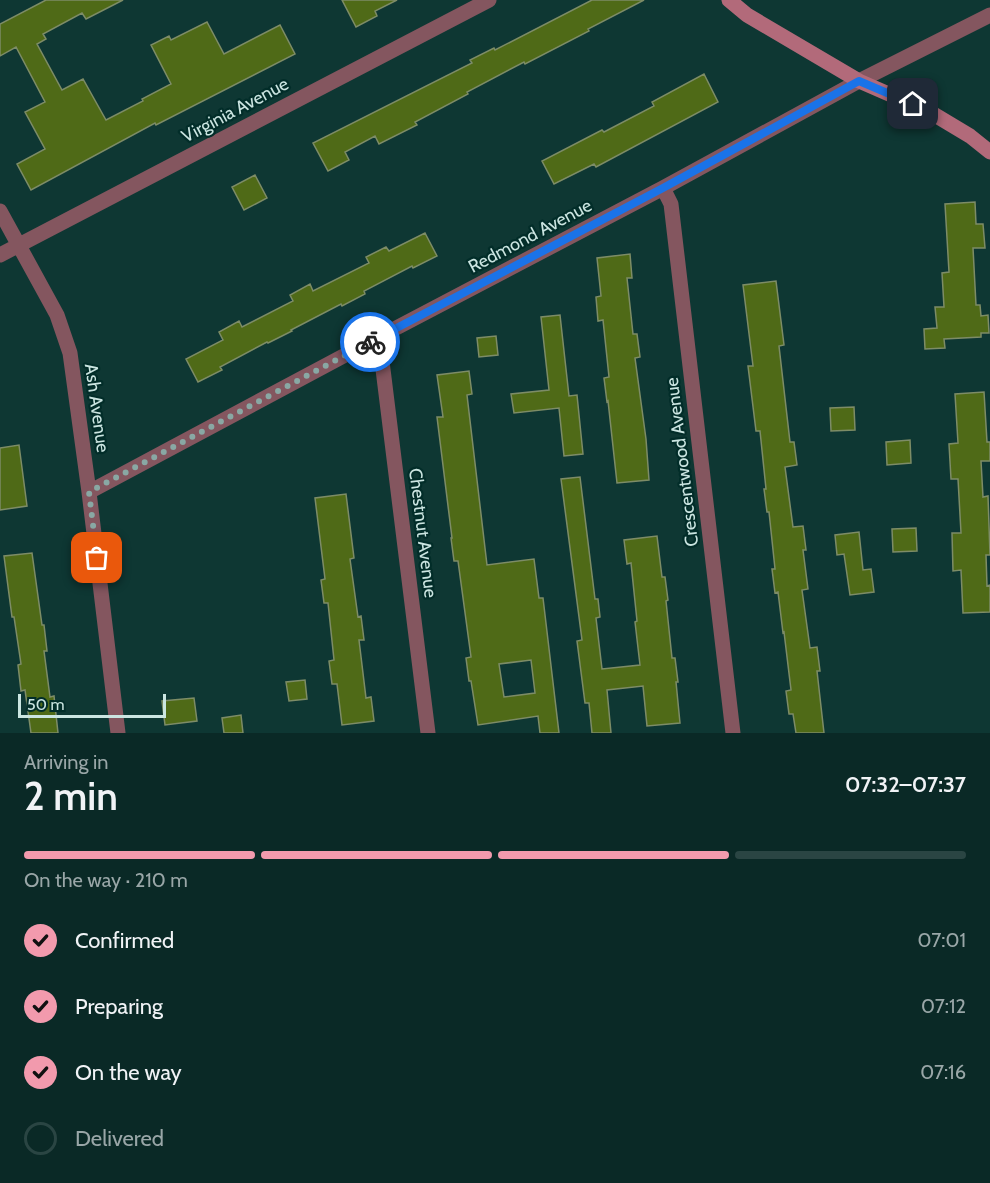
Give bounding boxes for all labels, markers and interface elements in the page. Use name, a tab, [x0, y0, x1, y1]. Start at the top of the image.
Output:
street label: Virginia Avenue	[178, 73, 292, 147]
pin	[887, 78, 938, 129]
icon: home	[896, 87, 929, 120]
street label: Redmond Avenue	[465, 194, 595, 278]
courier	[340, 312, 400, 372]
icon: bike	[354, 326, 387, 359]
street label: Ash Avenue	[80, 362, 114, 454]
street label: Crescentwood Avenue	[661, 376, 703, 548]
street label: Chestnut Avenue	[404, 467, 442, 599]
pin	[71, 532, 122, 583]
icon: bag	[80, 541, 113, 574]
scale bar	[18, 691, 166, 718]
text: 50 m	[27, 695, 64, 714]
text: Arriving in	[24, 750, 108, 774]
text: 07:32–07:37	[845, 771, 966, 798]
text: 2 min	[24, 772, 118, 820]
text: On the way · 210 m	[24, 868, 188, 892]
icon: check	[24, 924, 57, 957]
text: Confirmed	[75, 927, 174, 954]
text: 07:01	[918, 928, 966, 952]
icon: check	[24, 990, 57, 1023]
text: Preparing	[75, 993, 163, 1020]
text: 07:12	[921, 994, 966, 1018]
icon: check	[24, 1056, 57, 1089]
text: On the way	[75, 1059, 182, 1086]
text: 07:16	[920, 1060, 966, 1084]
text: Delivered	[75, 1125, 164, 1152]

